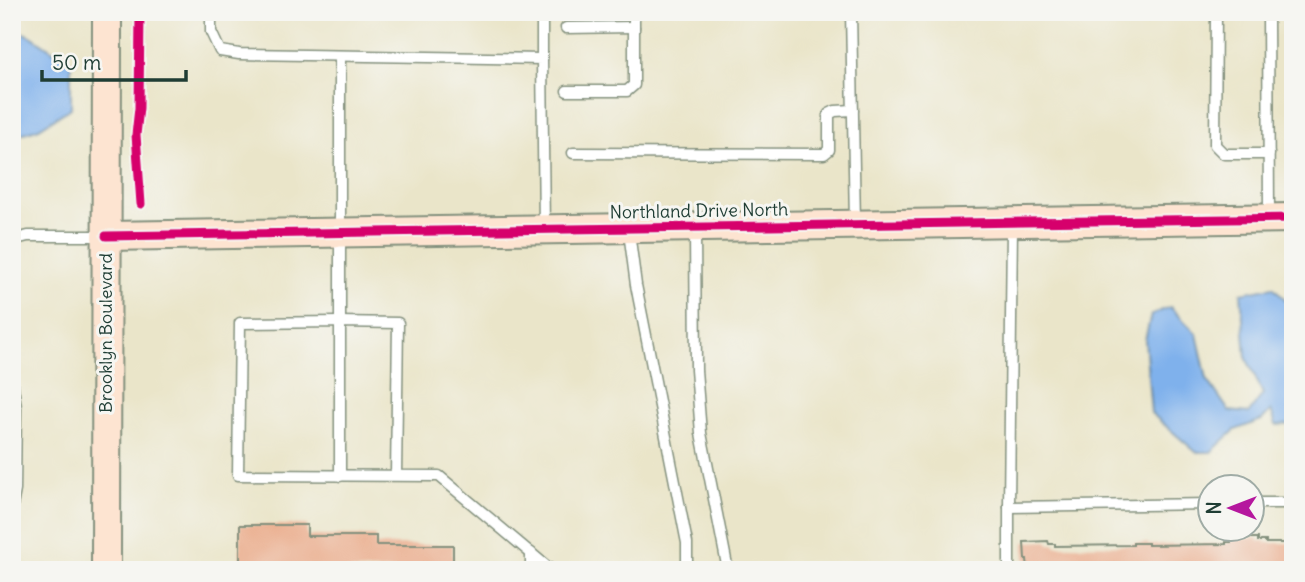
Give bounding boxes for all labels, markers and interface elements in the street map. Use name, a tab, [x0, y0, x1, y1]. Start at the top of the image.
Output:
scale bar	[42, 38, 186, 82]
text: 50 m	[52, 49, 101, 76]
street label: Northland Drive North	[609, 197, 789, 224]
street label: Brooklyn Boulevard	[94, 253, 117, 413]
north arrow	[1196, 474, 1266, 544]
text: N	[1202, 501, 1226, 515]

